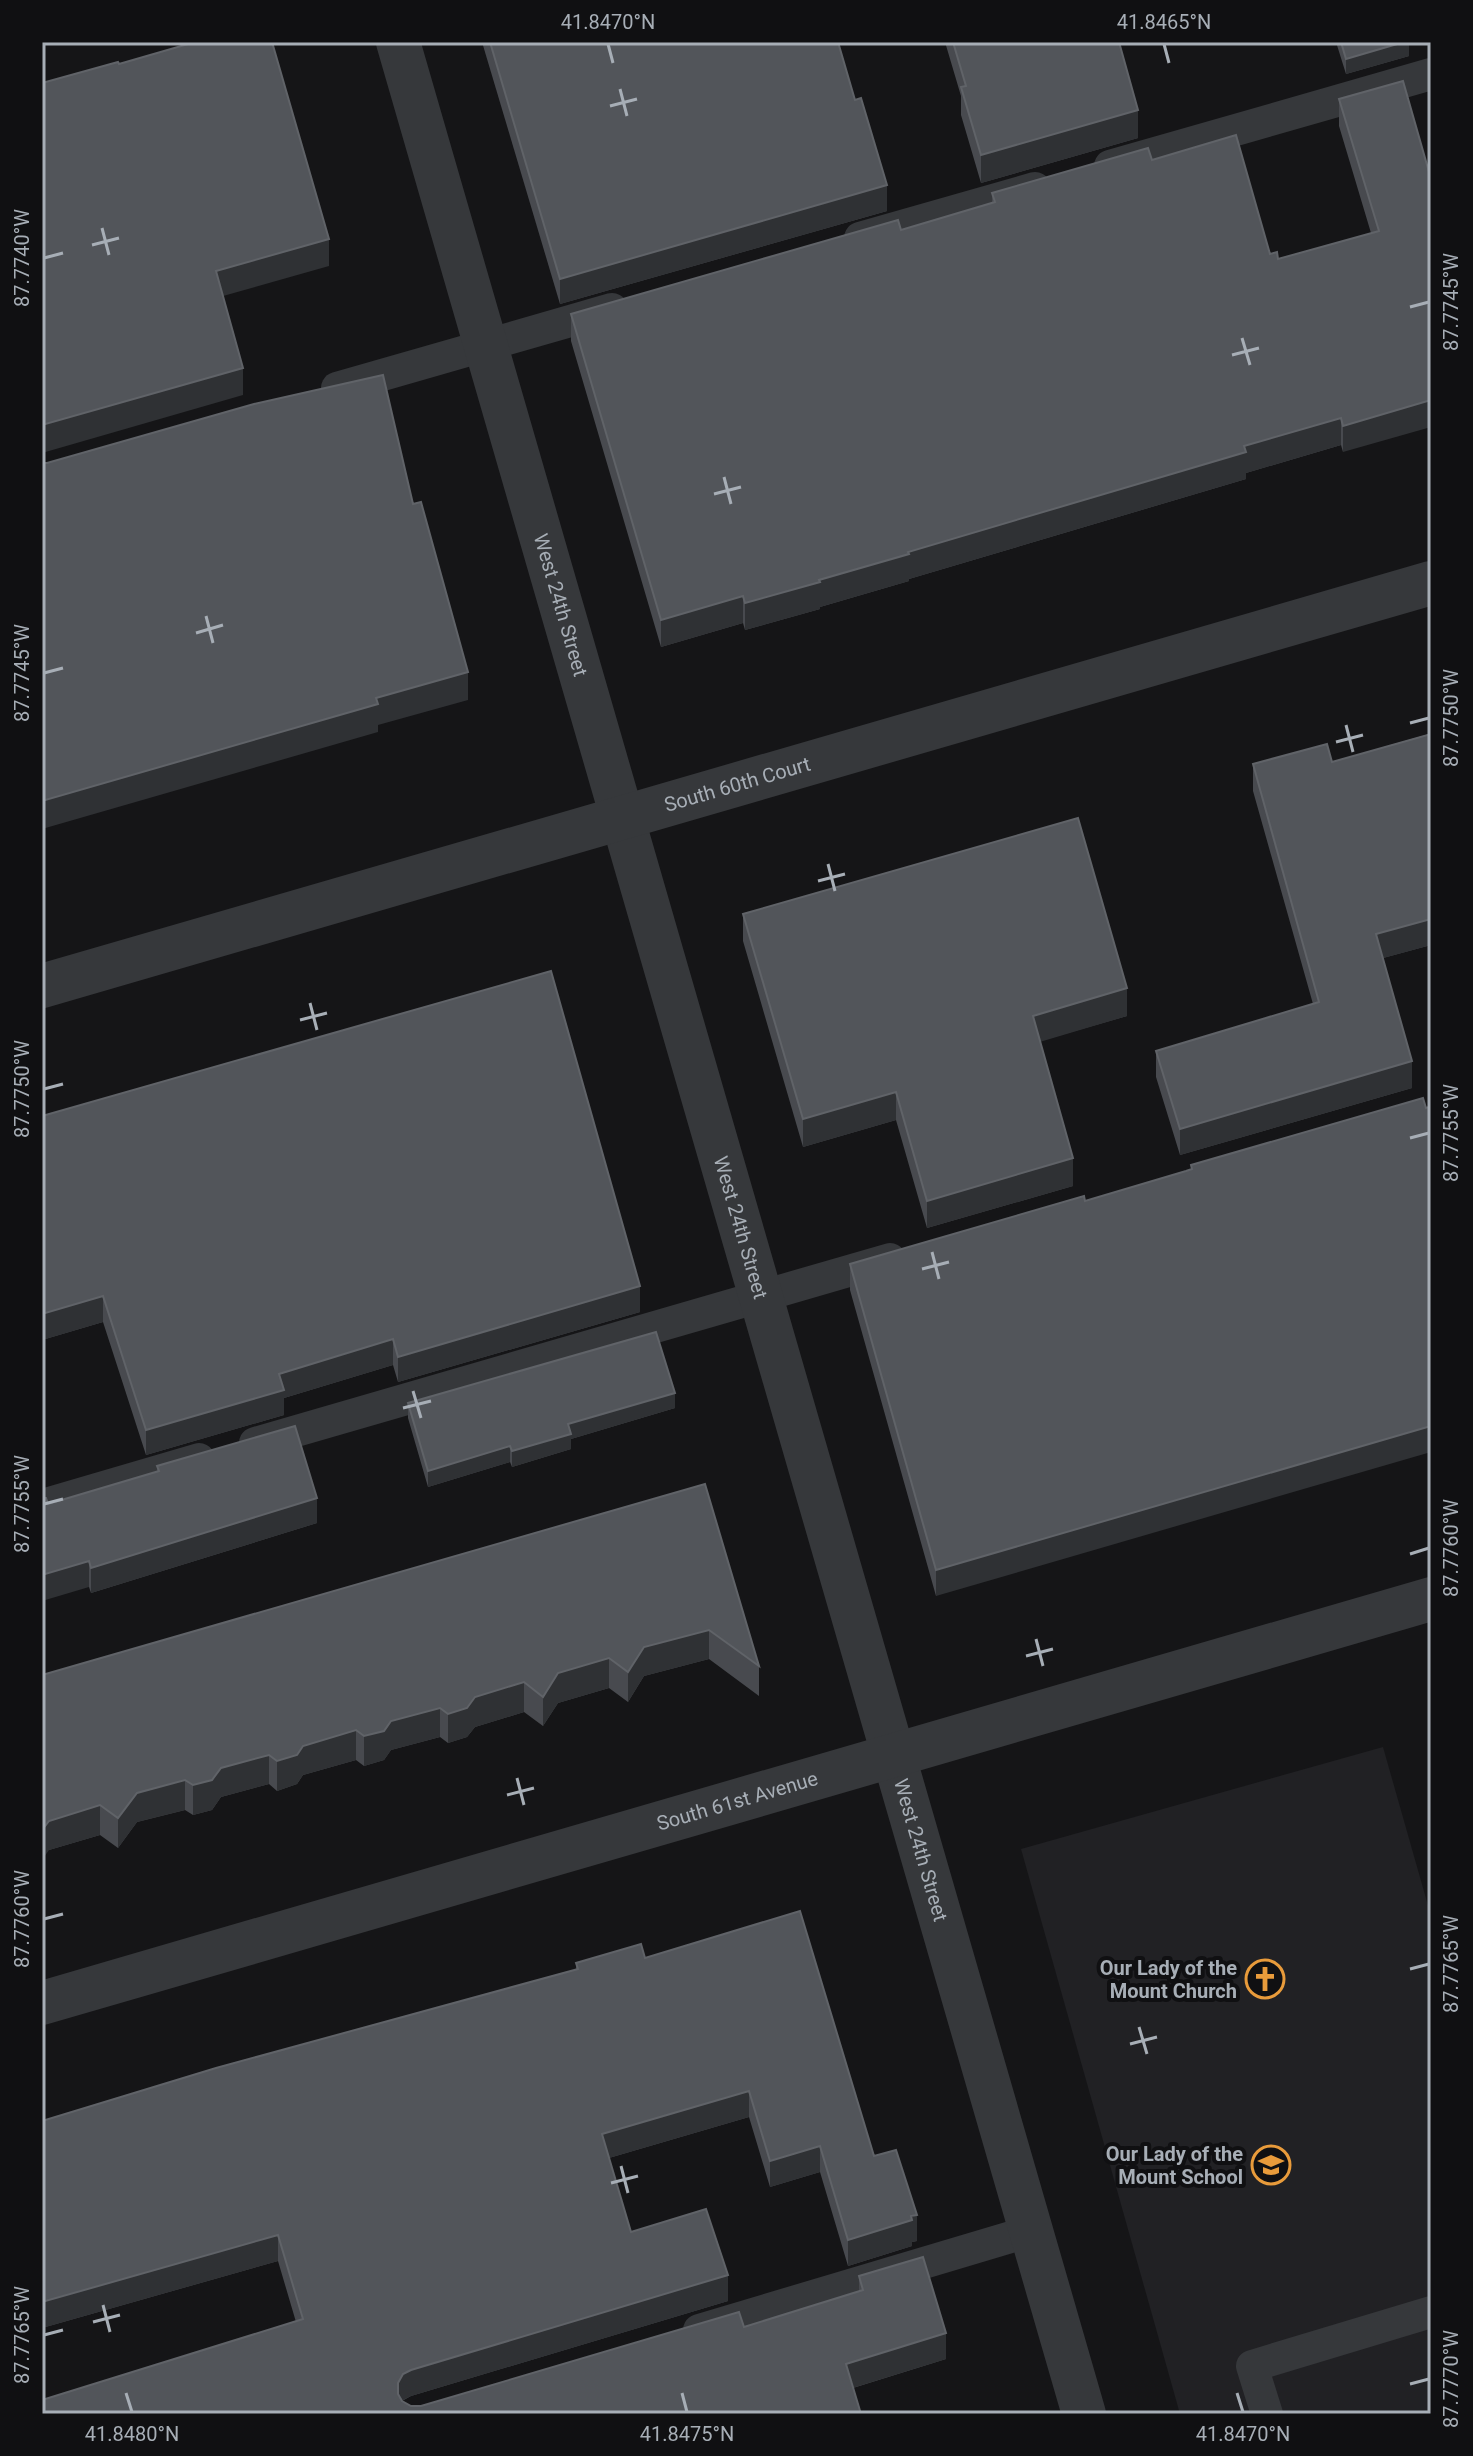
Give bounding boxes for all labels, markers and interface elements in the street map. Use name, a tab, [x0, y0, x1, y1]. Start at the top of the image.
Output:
text: 41.8470°N	[561, 10, 655, 34]
text: 41.8465°N	[1117, 10, 1211, 34]
text: 87.7740°W	[10, 209, 34, 307]
text: 87.7745°W	[1439, 253, 1463, 351]
street label: West 24th Street	[529, 531, 593, 679]
text: 87.7745°W	[10, 624, 34, 722]
text: 87.7750°W	[1439, 669, 1463, 767]
street label: South 60th Court	[661, 752, 813, 817]
text: 87.7750°W	[10, 1040, 34, 1138]
text: 87.7755°W	[1439, 1084, 1463, 1182]
street label: West 24th Street	[709, 1153, 773, 1302]
text: 87.7755°W	[10, 1455, 34, 1553]
text: 87.7760°W	[1439, 1499, 1463, 1597]
street label: South 61st Avenue	[654, 1766, 821, 1836]
street label: West 24th Street	[889, 1776, 953, 1924]
text: 87.7760°W	[10, 1870, 34, 1968]
text: 87.7765°W	[1439, 1915, 1463, 2013]
place label: Our Lady of the Mount Church	[1100, 1956, 1237, 2003]
church icon: Our Lady of the Mount Church	[1244, 1958, 1286, 2000]
place label: Our Lady of the Mount School	[1106, 2142, 1243, 2189]
school or university icon: Our Lady of the Mount School	[1250, 2144, 1292, 2186]
text: 87.7765°W	[10, 2286, 34, 2384]
text: 87.7770°W	[1439, 2330, 1463, 2428]
text: 41.8480°N	[85, 2422, 179, 2446]
text: 41.8475°N	[640, 2422, 734, 2446]
text: 41.8470°N	[1196, 2422, 1290, 2446]

